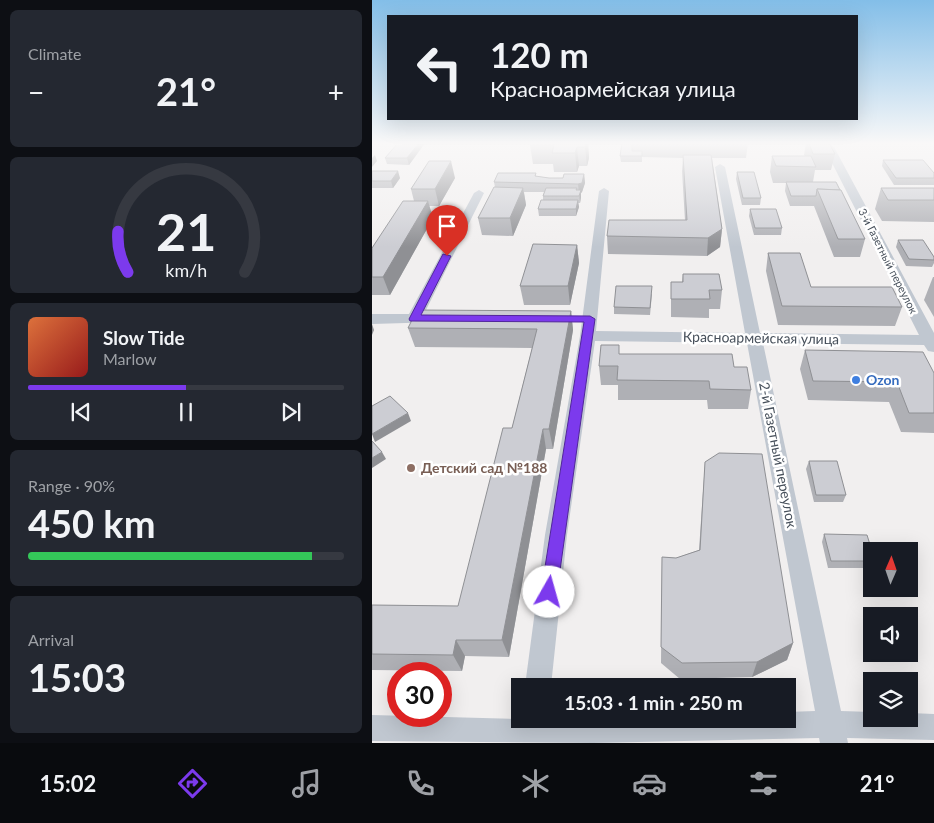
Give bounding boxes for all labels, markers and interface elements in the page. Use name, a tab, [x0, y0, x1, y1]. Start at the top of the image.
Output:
text: 120 m	[490, 33, 589, 75]
icon: left	[407, 35, 472, 100]
text: Climate	[28, 44, 81, 63]
text: 21°	[156, 68, 216, 114]
text: −	[28, 75, 44, 109]
text: +	[328, 75, 344, 109]
text: Красноармейская улица	[490, 75, 736, 102]
text: 21	[156, 200, 216, 262]
pin	[426, 205, 468, 256]
street label: 3-й Газетный переулок	[856, 206, 921, 316]
icon: arrive	[433, 212, 461, 240]
text: km/h	[165, 259, 207, 281]
text: Slow Tide	[103, 326, 185, 349]
street label: Красноармейская улица	[683, 328, 839, 347]
text: Marlow	[103, 349, 157, 368]
place label: Ozon	[866, 371, 900, 388]
marker: Ozon	[850, 374, 862, 386]
street label: 2-й Газетный переулок	[756, 381, 801, 530]
icon: previous	[67, 398, 95, 426]
icon: pause	[172, 398, 200, 426]
icon: next	[277, 398, 305, 426]
place label: Детский сад №188	[421, 459, 547, 476]
marker: Детский сад №188	[405, 462, 417, 474]
text: Range · 90%	[28, 476, 115, 495]
text: 450 km	[28, 500, 156, 546]
north arrow	[863, 542, 918, 598]
map controls	[863, 542, 918, 727]
position arrow	[522, 565, 574, 617]
button: sound	[863, 607, 918, 662]
text: Arrival	[28, 630, 74, 649]
text: 15:03	[28, 654, 126, 700]
speed limit sign: 30	[387, 662, 452, 727]
button: layers	[863, 672, 918, 727]
text: 15:03 · 1 min · 250 m	[564, 691, 743, 714]
icon: directions	[175, 766, 210, 801]
icon: music	[289, 766, 324, 801]
icon: phone	[403, 766, 438, 801]
icon: climate	[518, 766, 553, 801]
icon: car	[632, 766, 667, 801]
icon: filters	[746, 766, 781, 801]
text: 15:02	[40, 770, 96, 797]
text: 21°	[860, 770, 894, 797]

